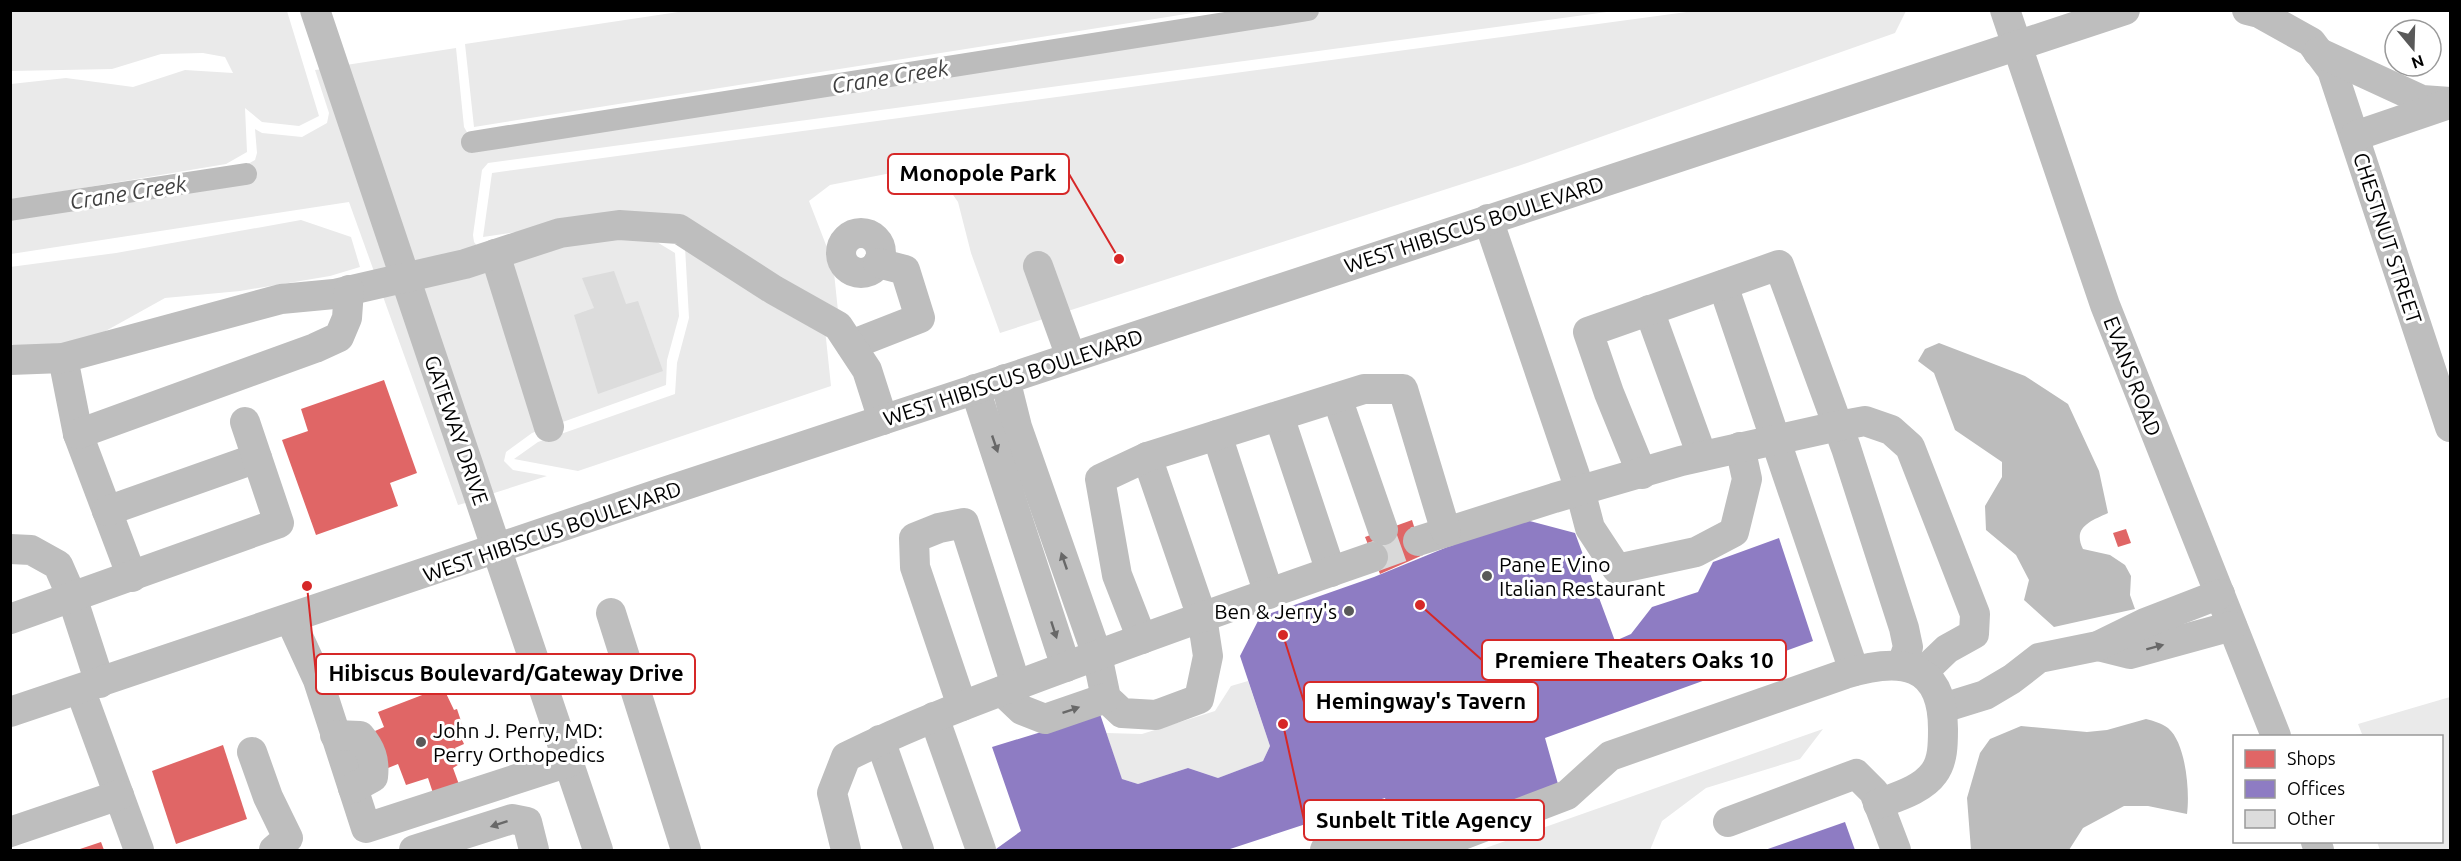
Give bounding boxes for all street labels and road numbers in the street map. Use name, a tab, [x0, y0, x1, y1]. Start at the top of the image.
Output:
street label: CHESTNUT STREET	[2349, 149, 2427, 327]
street label: WEST HIBISCUS BOULEVARD	[1341, 171, 1607, 277]
street label: EVANS ROAD	[2099, 313, 2167, 439]
street label: WEST HIBISCUS BOULEVARD	[880, 324, 1146, 430]
street label: GATEWAY DRIVE	[420, 352, 494, 508]
street label: WEST HIBISCUS BOULEVARD	[420, 475, 684, 587]

